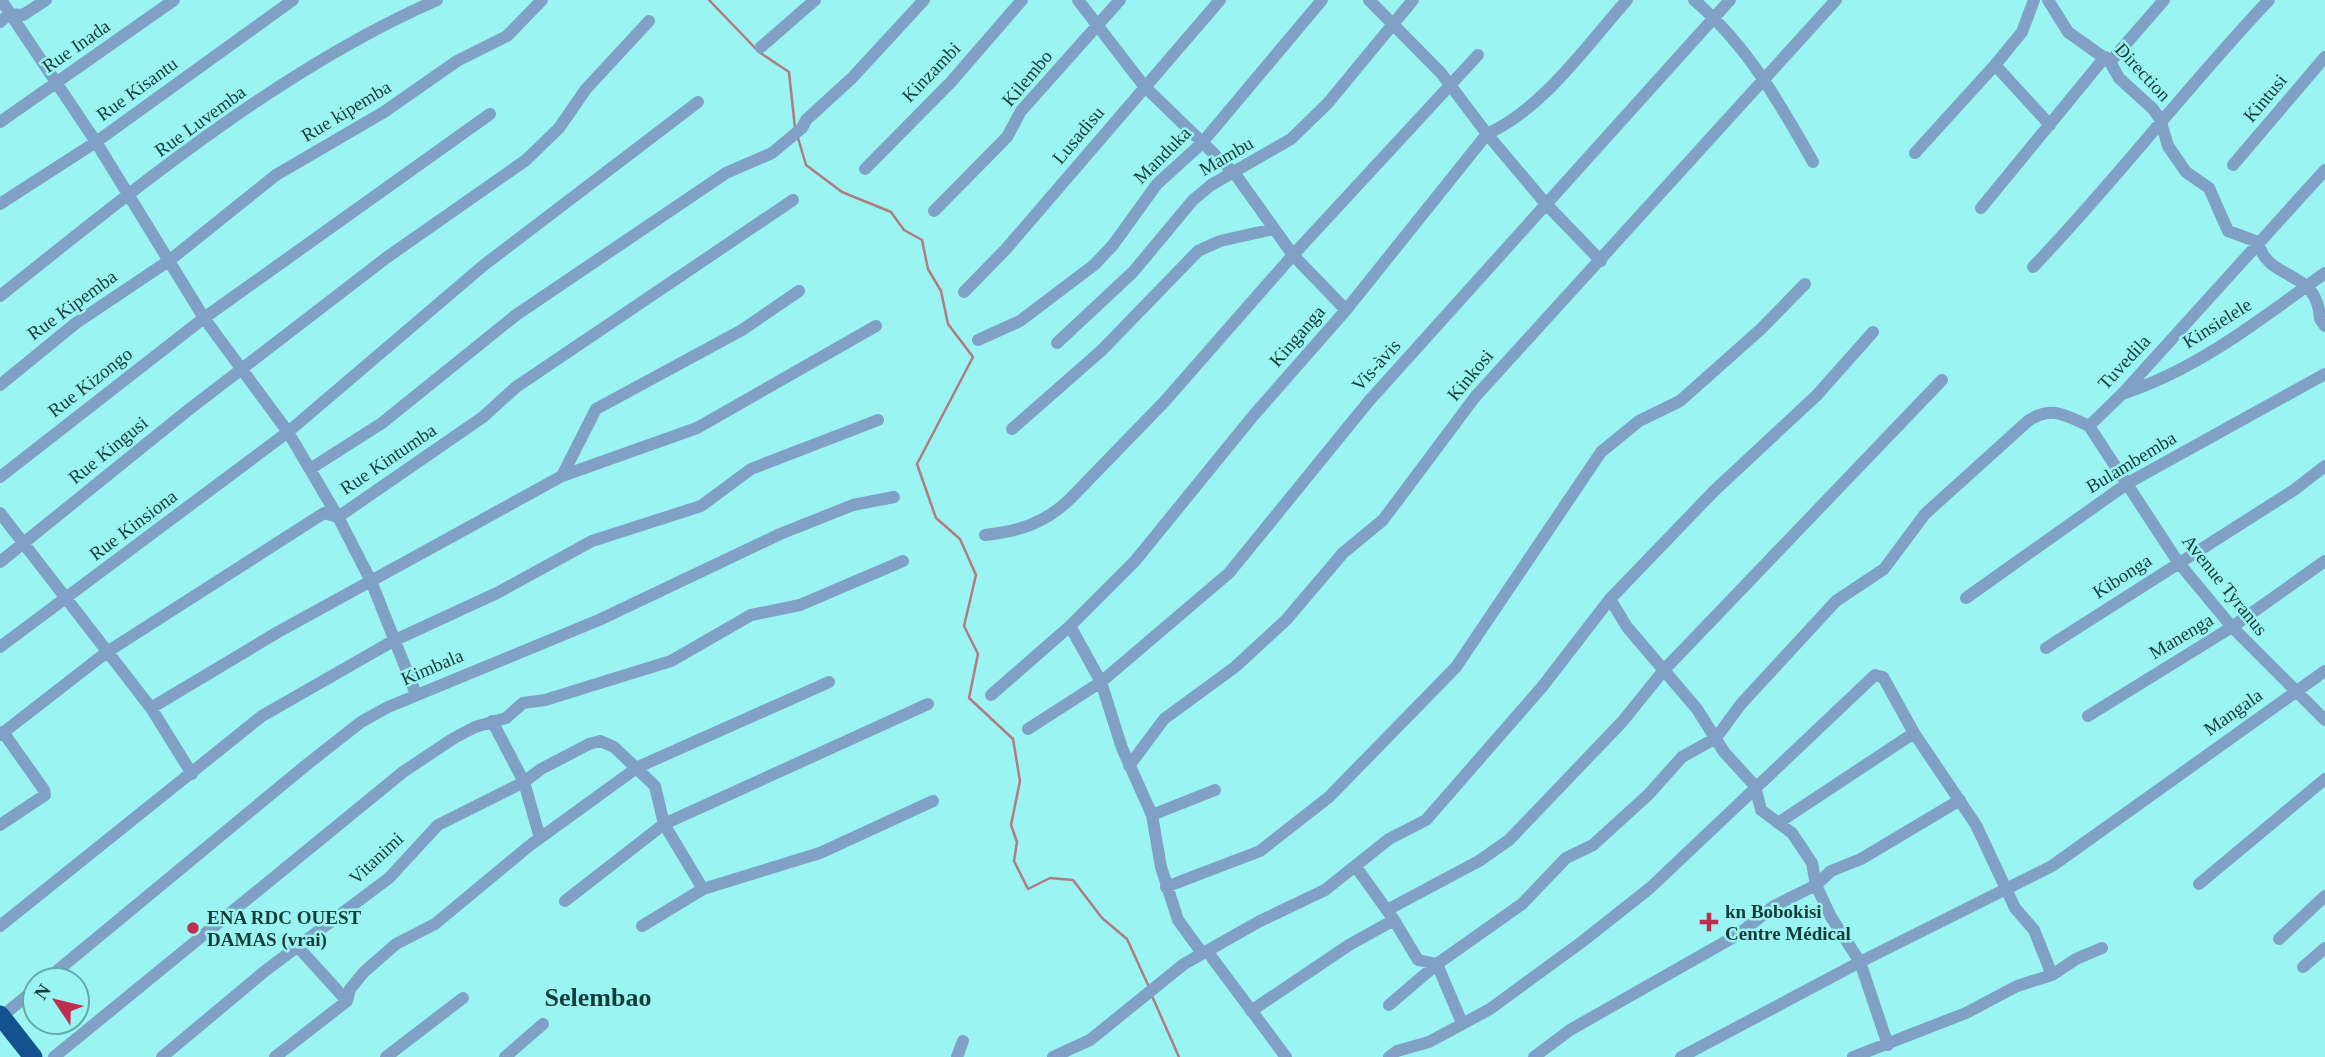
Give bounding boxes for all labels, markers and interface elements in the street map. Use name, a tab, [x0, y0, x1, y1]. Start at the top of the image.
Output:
street label: Rue Inada	[38, 15, 114, 77]
street label: Kinzambi	[897, 38, 965, 106]
street label: Direction	[2111, 39, 2175, 106]
street label: Kilembo	[998, 46, 1056, 110]
street label: Rue Kisantu	[93, 52, 182, 125]
street label: Kintusi	[2239, 70, 2291, 126]
street label: Rue kipemba	[297, 76, 395, 146]
street label: Rue Luvemba	[151, 81, 250, 161]
street label: Lusadisu	[1048, 102, 1108, 168]
street label: Manduka	[1129, 122, 1195, 188]
street label: Mambu	[1195, 132, 1257, 180]
street label: Rue Kipemba	[23, 265, 121, 344]
street label: Kinsielele	[2179, 294, 2255, 352]
street label: Kinganga	[1265, 301, 1330, 371]
street label: Tuvedila	[2094, 330, 2155, 394]
street label: Vis-àvis	[1347, 335, 1405, 395]
street label: Rue Kizongo	[44, 343, 136, 421]
street label: Kinkosi	[1443, 345, 1497, 405]
street label: Rue Kingusi	[64, 412, 152, 488]
street label: Rue Kintumba	[336, 419, 440, 499]
street label: Bulambemba	[2082, 427, 2180, 497]
street label: Rue Kinsiona	[85, 485, 181, 565]
street label: Avenue Tyranus	[2178, 531, 2272, 639]
street label: Kibonga	[2089, 549, 2156, 603]
street label: Manenga	[2145, 609, 2217, 663]
street label: Kimbala	[398, 644, 467, 689]
street label: Mangala	[2200, 684, 2267, 740]
street label: Vitanimi	[345, 828, 407, 888]
place label: kn Bobokisi Centre Médical	[1725, 901, 1851, 944]
place label: ENA RDC OUEST DAMAS (vrai)	[207, 907, 361, 951]
marker: kn Bobokisi Centre Médical	[1699, 912, 1719, 932]
marker: ENA RDC OUEST DAMAS (vrai)	[185, 920, 201, 936]
north arrow	[21, 966, 91, 1036]
text: N	[30, 980, 55, 1003]
district label: Selembao	[545, 983, 651, 1012]

